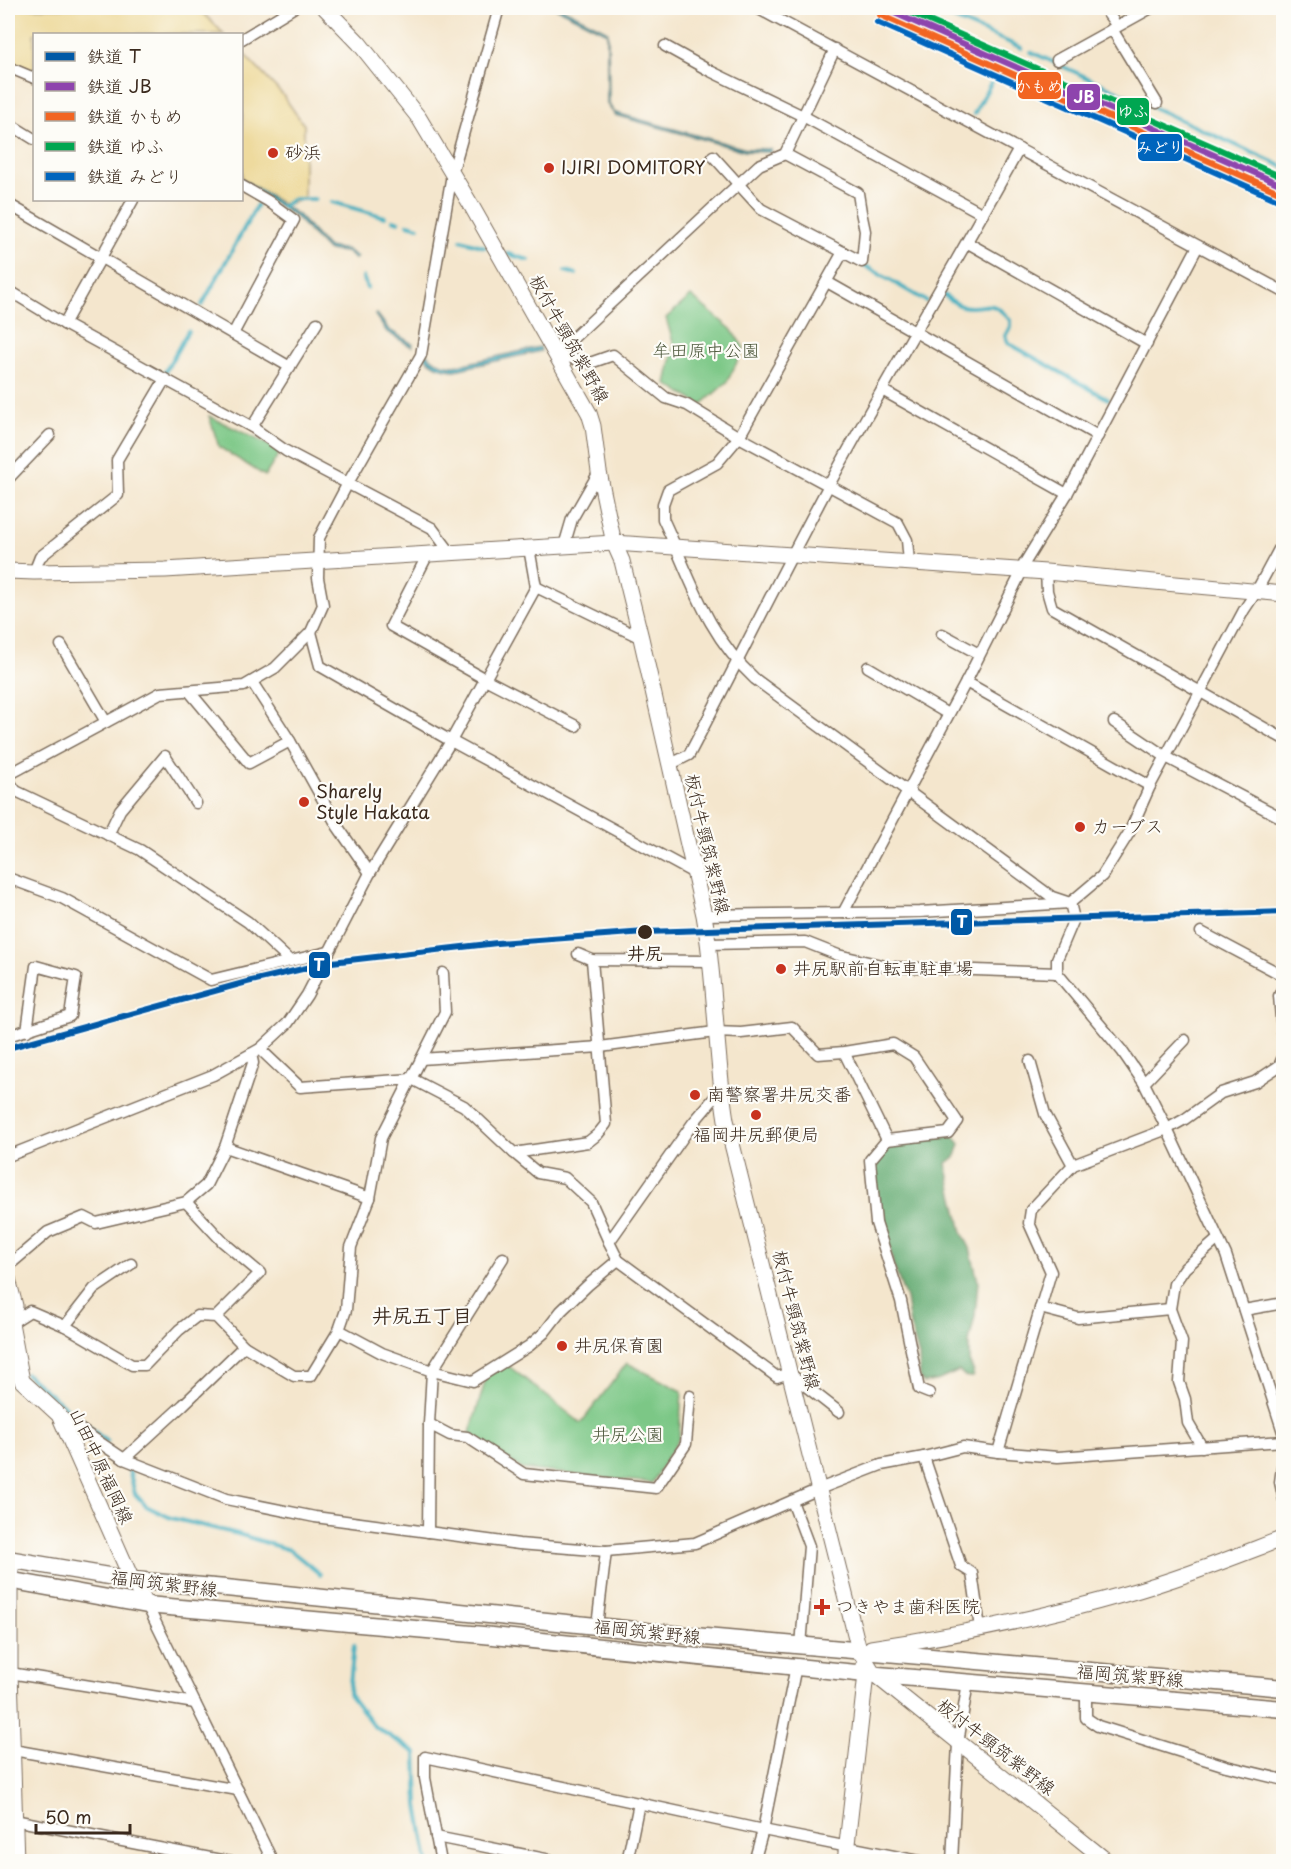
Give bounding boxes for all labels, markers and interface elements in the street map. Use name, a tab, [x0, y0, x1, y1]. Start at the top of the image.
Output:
legend	[33, 33, 243, 201]
text: 鉄道 T	[87, 42, 142, 69]
line badge: かもめ	[1017, 71, 1062, 100]
text: 鉄道 JB	[87, 72, 152, 99]
text: かもめ	[1015, 73, 1063, 97]
line badge: JB	[1066, 83, 1101, 111]
text: JB	[1074, 84, 1094, 108]
line badge: ゆふ	[1116, 97, 1150, 126]
text: ゆふ	[1117, 98, 1149, 122]
text: 鉄道 かもめ	[87, 102, 183, 129]
text: 鉄道 ゆふ	[87, 132, 164, 159]
line badge: みどり	[1137, 133, 1183, 162]
text: みどり	[1136, 134, 1184, 158]
place label: 砂浜	[285, 138, 321, 165]
marker: 砂浜	[266, 146, 280, 160]
place label: IJIRI DOMITORY	[561, 153, 705, 180]
marker: IJIRI DOMITORY	[542, 161, 556, 175]
text: 鉄道 みどり	[87, 162, 183, 189]
street label: 板付牛頸筑紫野線	[524, 269, 617, 408]
park label: 牟田原中公園	[652, 336, 760, 363]
street label: 板付牛頸筑紫野線	[679, 770, 738, 917]
place label: Sharely Style Hakata	[316, 777, 430, 825]
marker: Sharely Style Hakata	[297, 795, 311, 809]
place label: カーブス	[1092, 812, 1163, 839]
marker: カーブス	[1073, 820, 1087, 834]
line badge: T	[950, 908, 973, 936]
text: T	[957, 909, 968, 933]
marker: 井尻	[636, 923, 654, 941]
place label: 井尻	[627, 939, 663, 966]
line badge: T	[308, 951, 331, 979]
text: T	[314, 952, 325, 976]
place label: 井尻駅前自転車駐車場	[793, 954, 973, 981]
marker: 井尻駅前自転車駐車場	[774, 962, 788, 976]
place label: 南警察署井尻交番	[707, 1080, 851, 1107]
marker: 南警察署井尻交番	[688, 1088, 702, 1102]
marker: 福岡井尻郵便局	[749, 1108, 763, 1122]
place label: 福岡井尻郵便局	[693, 1120, 819, 1147]
street label: 板付牛頸筑紫野線	[767, 1247, 828, 1393]
district label: 井尻五丁目	[372, 1300, 472, 1330]
place label: 井尻保育園	[574, 1331, 664, 1358]
marker: 井尻保育園	[555, 1339, 569, 1353]
street label: 山田中原福岡線	[63, 1403, 141, 1528]
park label: 井尻公園	[592, 1420, 664, 1447]
street label: 福岡筑紫野線	[109, 1563, 219, 1602]
place label: つきやま歯科医院	[836, 1592, 980, 1619]
marker: つきやま歯科医院	[813, 1598, 831, 1616]
street label: 福岡筑紫野線	[592, 1611, 702, 1650]
street label: 福岡筑紫野線	[1075, 1656, 1185, 1693]
street label: 板付牛頸筑紫野線	[932, 1691, 1062, 1801]
scale bar	[36, 1797, 130, 1835]
text: 50 m	[45, 1803, 92, 1830]

